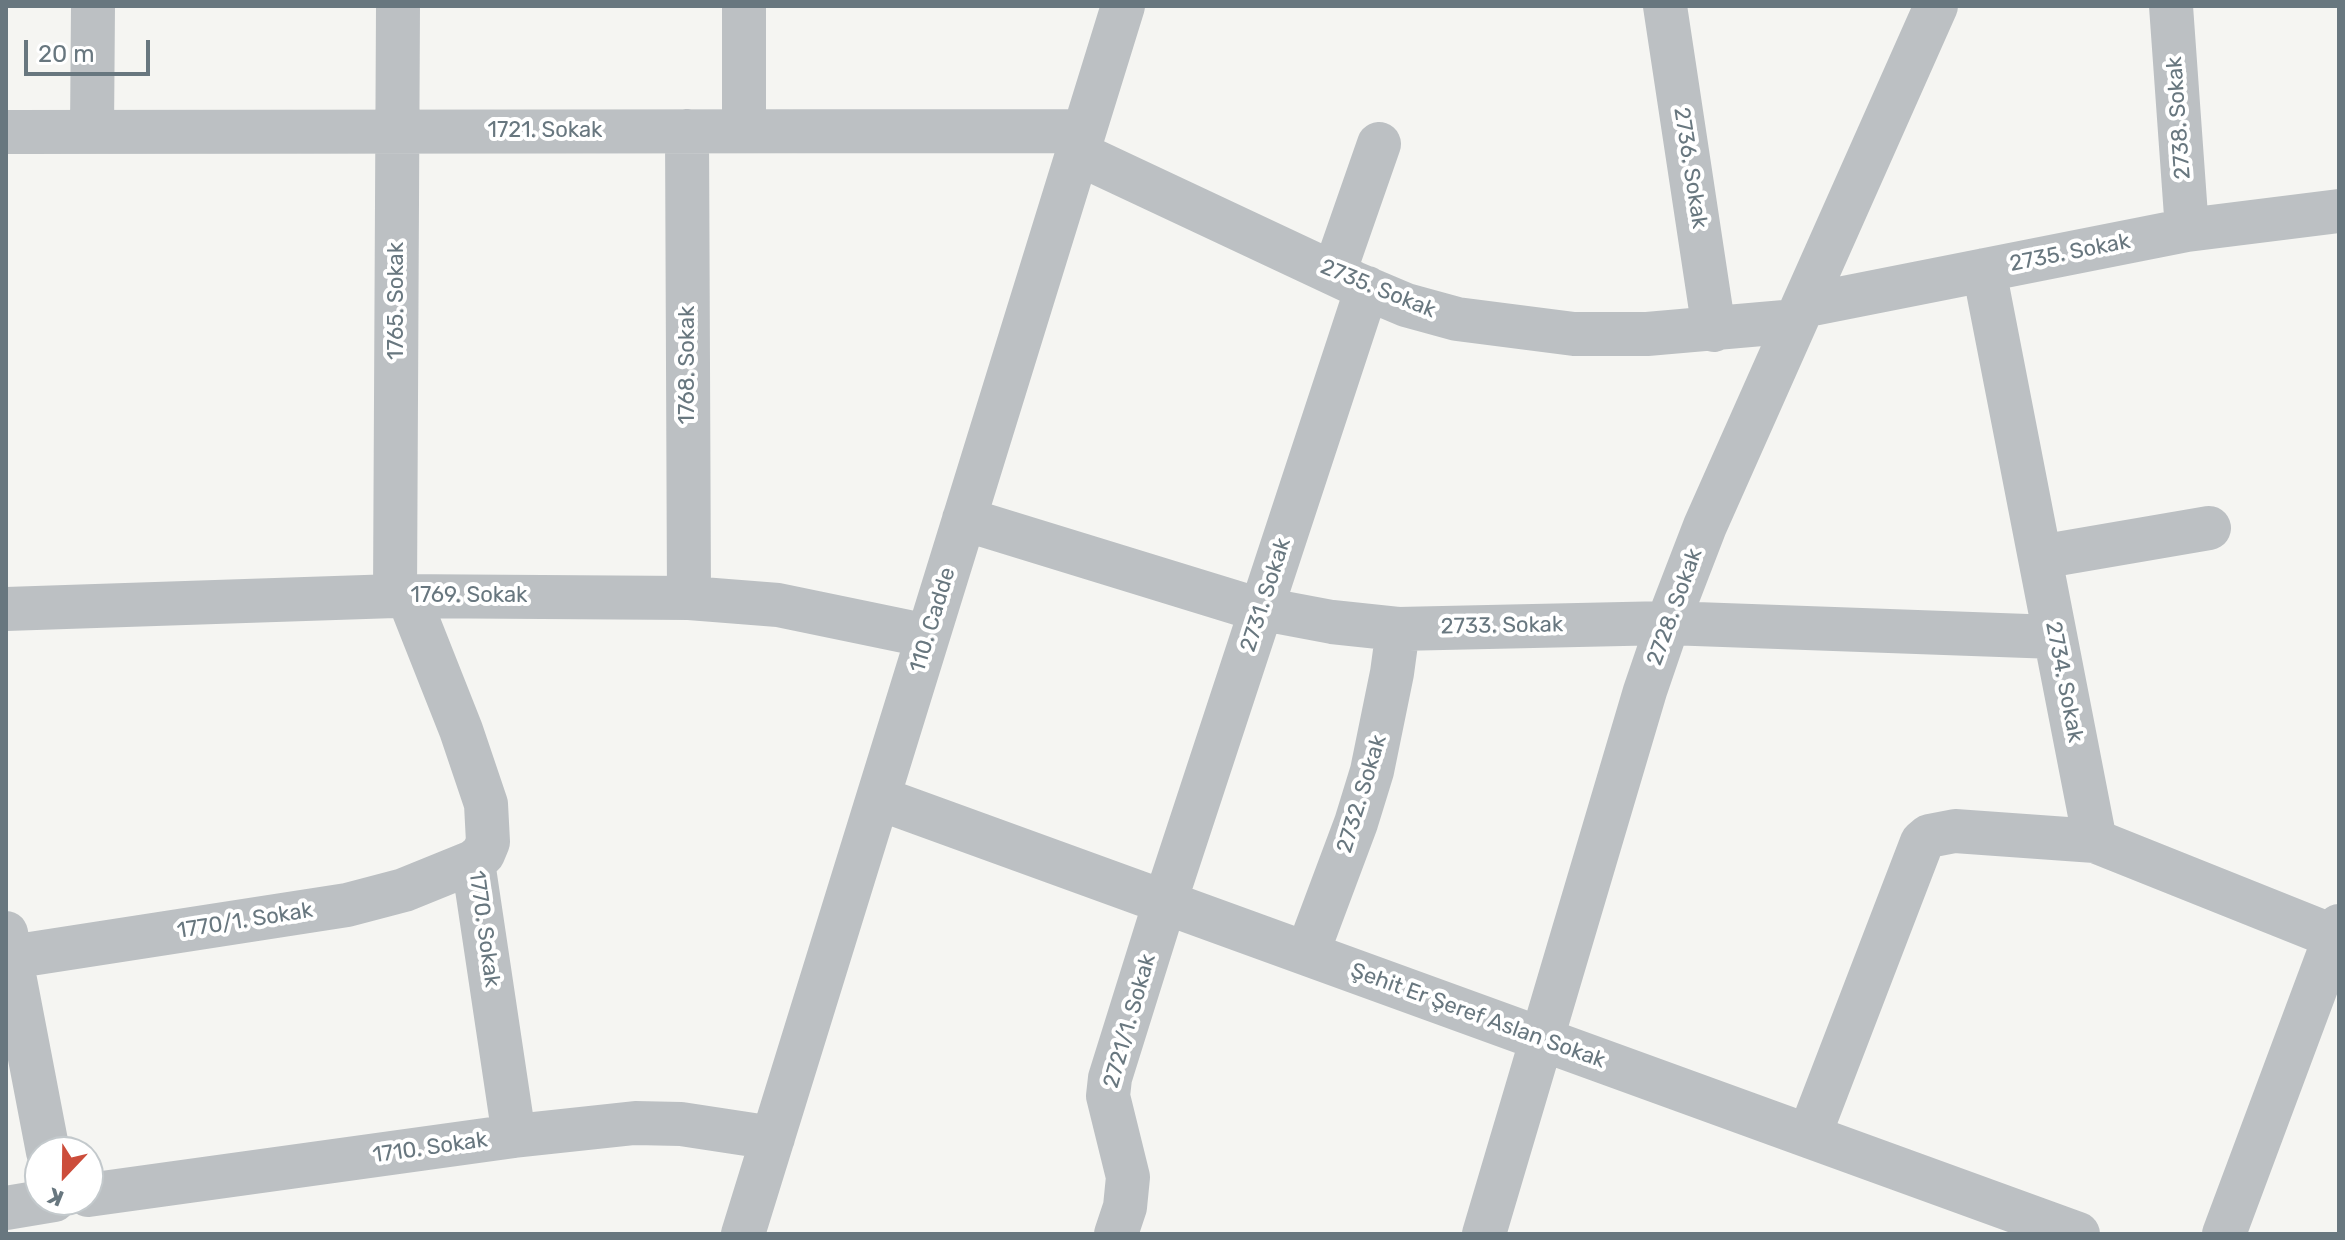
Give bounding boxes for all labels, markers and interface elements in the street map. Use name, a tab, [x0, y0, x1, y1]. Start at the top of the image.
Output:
scale bar	[28, 24, 154, 74]
text: 20 m	[38, 40, 95, 68]
street label: 2738. Sokak	[2162, 56, 2196, 180]
street label: 2736. Sokak	[1667, 105, 1713, 231]
street label: 1721. Sokak	[488, 118, 602, 144]
street label: 2735. Sokak	[2008, 228, 2132, 278]
street label: 1765. Sokak	[384, 242, 410, 360]
street label: 2735. Sokak	[1316, 254, 1440, 324]
street label: 1768. Sokak	[675, 306, 701, 424]
street label: 2731. Sokak	[1235, 535, 1297, 655]
street label: 2728. Sokak	[1642, 545, 1708, 669]
street label: 110. Cadde	[904, 564, 962, 676]
street label: 1769. Sokak	[411, 583, 527, 609]
street label: 2733. Sokak	[1441, 612, 1563, 640]
street label: 2734. Sokak	[2039, 619, 2089, 745]
street label: 2732. Sokak	[1332, 732, 1392, 856]
street label: 1770. Sokak	[463, 869, 505, 989]
street label: 1770/1. Sokak	[175, 897, 315, 945]
street label: 2721/1. Sokak	[1098, 951, 1162, 1091]
street label: Şehit Er Şeref Aslan Sokak	[1347, 958, 1609, 1074]
street label: 1710. Sokak	[371, 1127, 489, 1169]
north arrow	[24, 1136, 104, 1216]
text: K	[44, 1182, 67, 1212]

